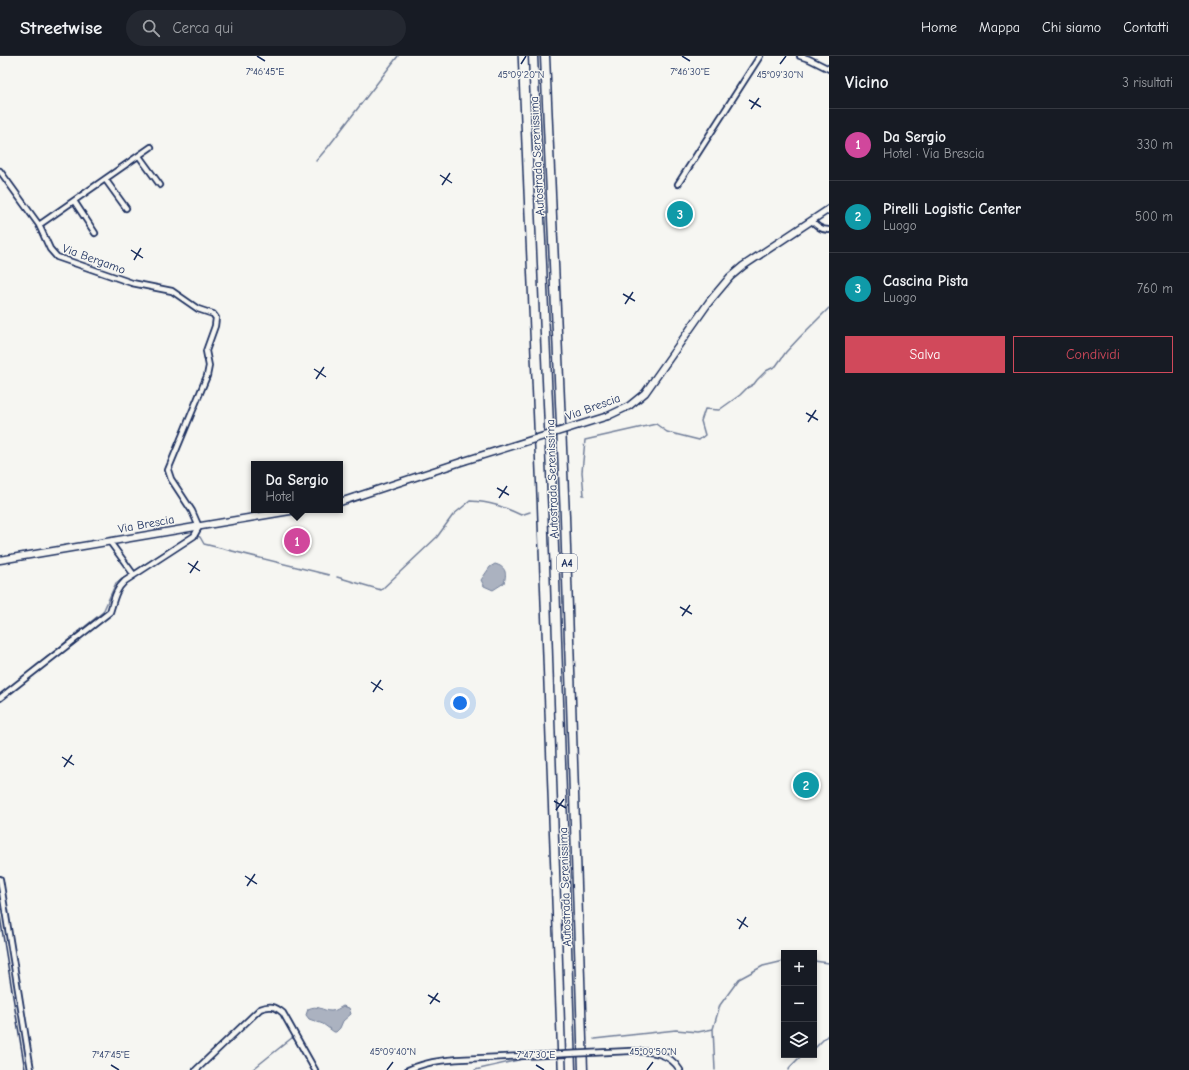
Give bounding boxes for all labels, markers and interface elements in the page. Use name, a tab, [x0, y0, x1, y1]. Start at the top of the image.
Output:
search box	[126, 10, 406, 46]
text: Streetwise	[20, 17, 102, 39]
icon: search	[140, 17, 162, 39]
text: Cerca qui	[172, 19, 233, 37]
text: Home	[921, 19, 957, 36]
text: Mappa	[979, 19, 1020, 36]
text: Chi siamo	[1042, 19, 1101, 36]
text: Contatti	[1123, 19, 1169, 36]
text: 7°46'45"E	[246, 66, 284, 78]
text: 7°46'30"E	[670, 66, 710, 78]
text: 45°09'20"N	[498, 69, 544, 81]
text: 45°09'30"N	[757, 69, 803, 81]
text: Vicino	[845, 73, 888, 92]
text: 3 risultati	[1122, 75, 1173, 90]
street label: Autostrada Serenissima	[527, 96, 547, 216]
text: Da Sergio	[883, 128, 946, 146]
text: 1	[855, 137, 861, 152]
text: 330 m	[1137, 137, 1173, 152]
text: Hotel · Via Brescia	[883, 146, 985, 161]
pin: 3	[667, 199, 693, 229]
text: Pirelli Logistic Center	[883, 200, 1021, 218]
text: 2	[855, 209, 861, 224]
text: 500 m	[1135, 209, 1173, 224]
text: Luogo	[883, 218, 917, 233]
street label: Via Bergamo	[61, 241, 127, 277]
text: Cascina Pista	[883, 272, 968, 290]
text: 3	[855, 281, 861, 296]
text: 760 m	[1137, 281, 1173, 296]
text: Luogo	[883, 290, 917, 305]
button: Salva	[845, 336, 1005, 373]
button: Condividi	[1013, 336, 1173, 373]
street label: Via Brescia	[564, 391, 622, 423]
street label: Autostrada Serenissima	[543, 419, 561, 539]
popup	[251, 461, 343, 513]
text: Da Sergio	[265, 471, 329, 489]
text: Hotel	[265, 489, 294, 504]
street label: Via Brescia	[117, 512, 175, 536]
pin: 1	[284, 526, 310, 556]
road number: A4	[557, 554, 577, 572]
your location	[450, 693, 470, 713]
pin: 2	[793, 770, 819, 800]
street label: Autostrada Serenissima	[556, 827, 574, 947]
map controls	[781, 950, 817, 1058]
button: +	[781, 950, 817, 986]
button: −	[781, 986, 817, 1022]
button: layers	[781, 1022, 817, 1058]
text: 45°09'40"N	[370, 1046, 416, 1058]
text: 45°09'50"N	[630, 1046, 676, 1058]
text: 7°47'45"E	[92, 1049, 130, 1061]
text: 7°47'30"E	[517, 1049, 555, 1061]

